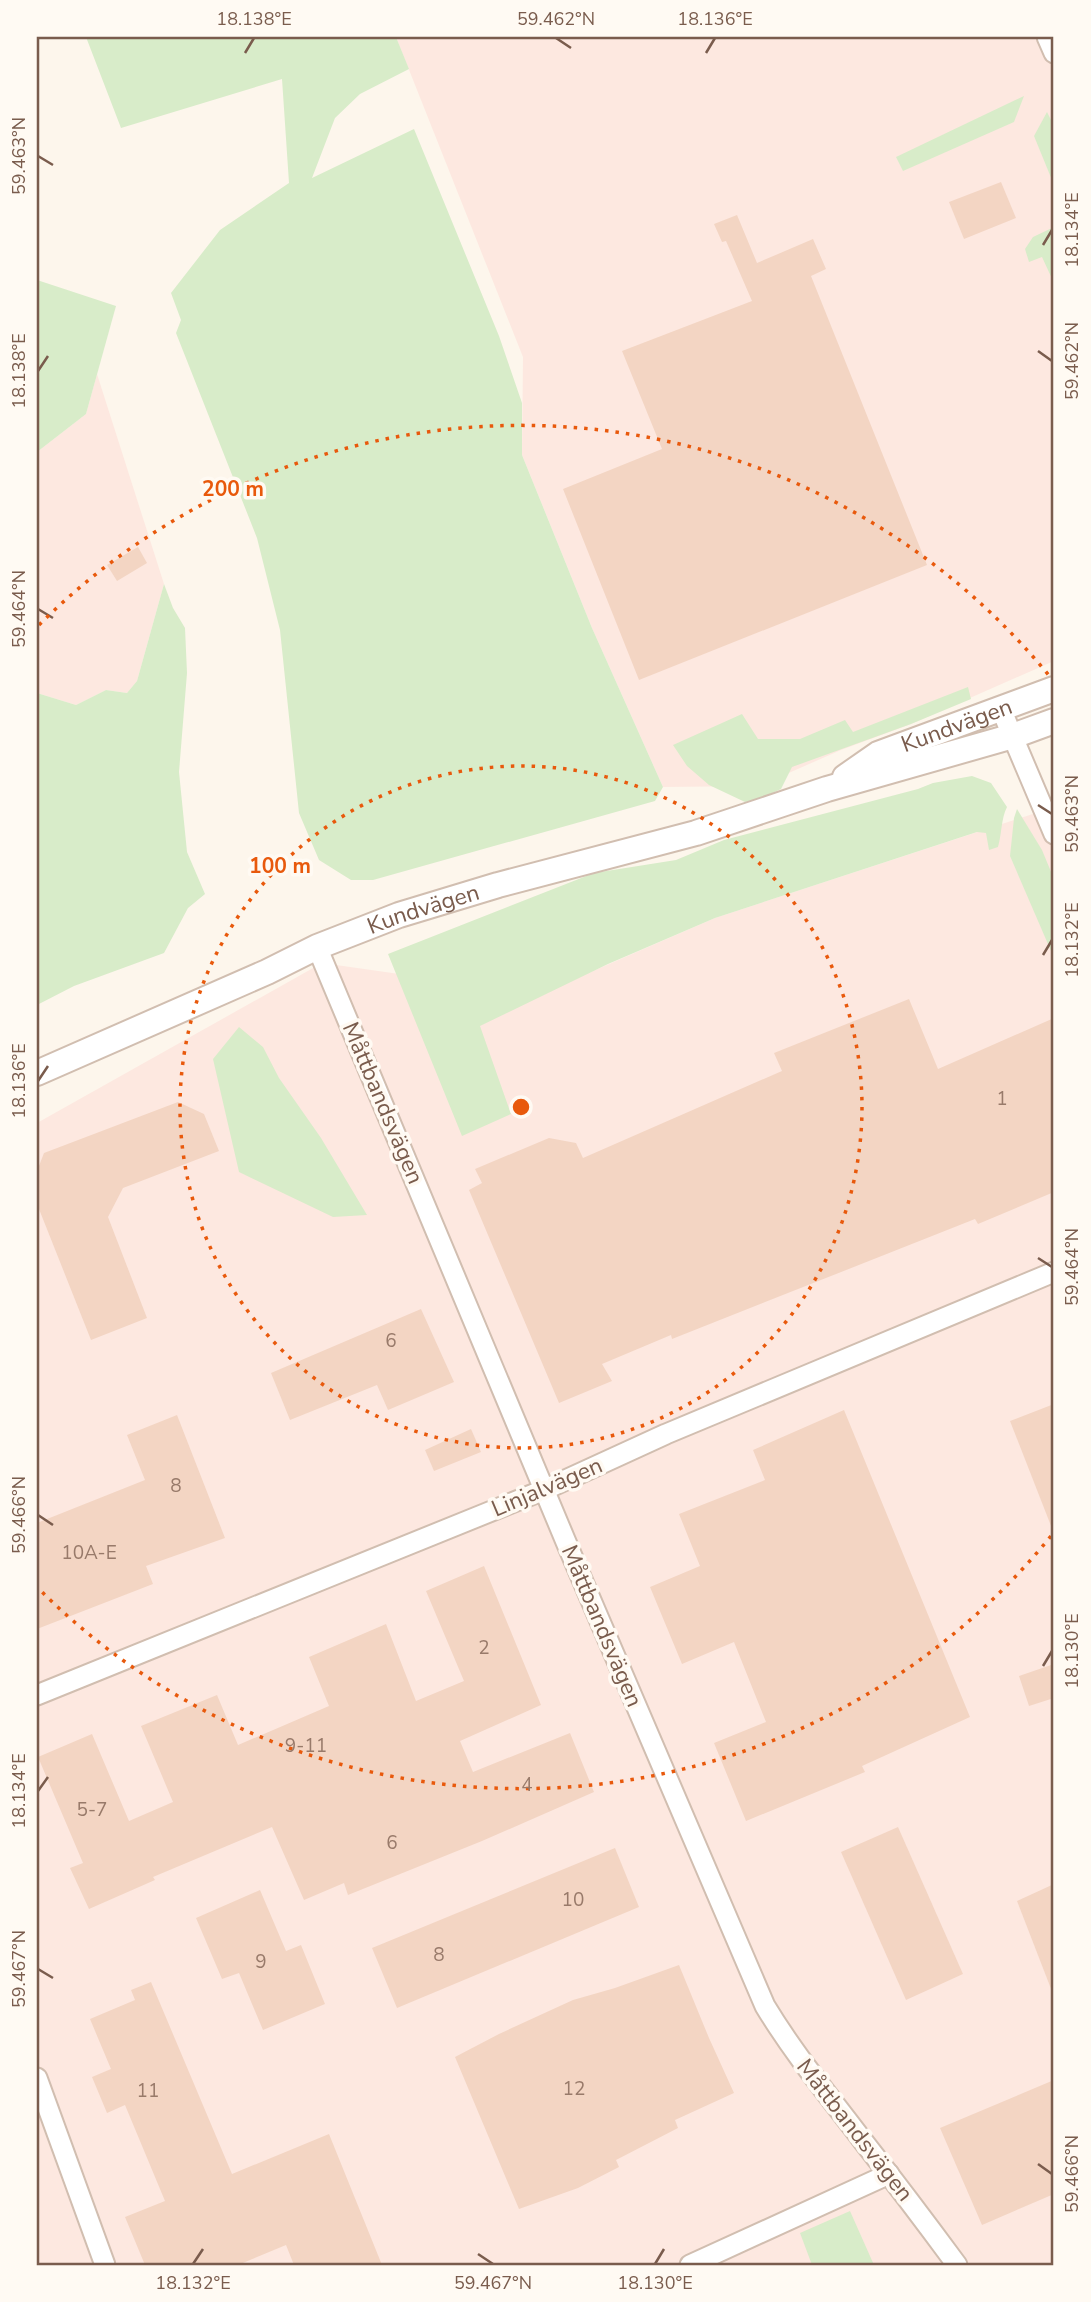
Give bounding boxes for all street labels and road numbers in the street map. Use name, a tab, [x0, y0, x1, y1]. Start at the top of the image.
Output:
street label: Kundvägen	[897, 690, 1016, 760]
street label: Kundvägen	[362, 876, 483, 942]
street label: Måttbandsvägen	[335, 1017, 431, 1189]
street label: Linjalvägen	[487, 1450, 607, 1524]
street label: Måttbandsvägen	[554, 1540, 650, 1712]
street label: Måttbandsvägen	[789, 2052, 921, 2208]

